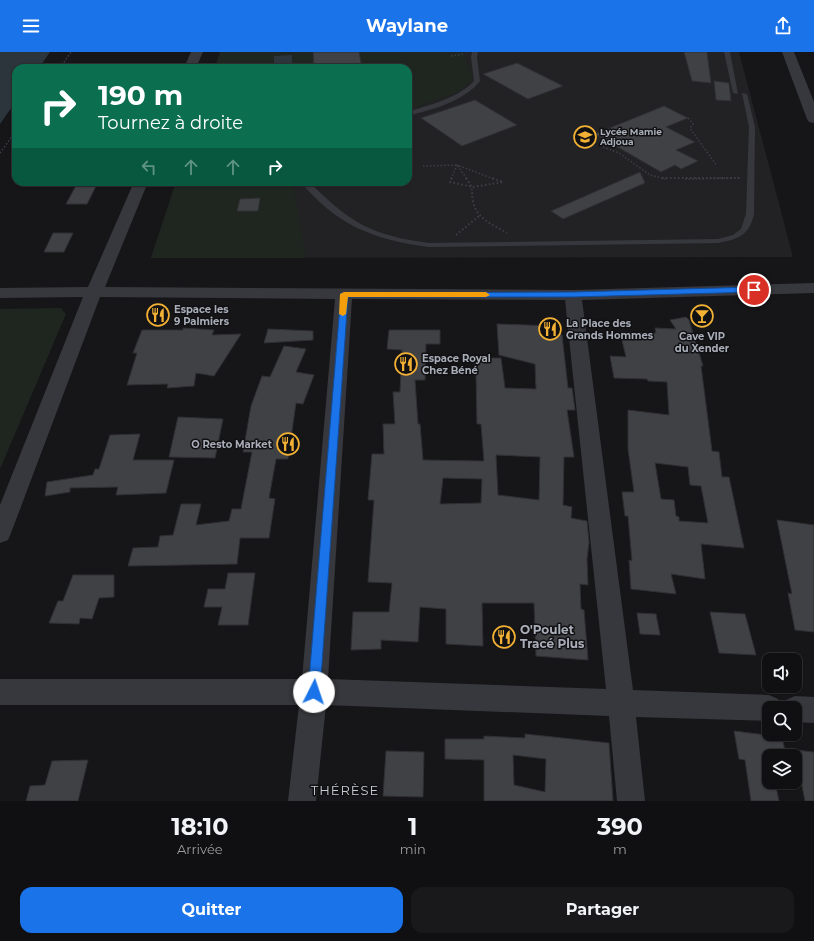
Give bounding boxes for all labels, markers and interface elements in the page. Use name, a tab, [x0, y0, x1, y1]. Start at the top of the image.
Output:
icon: menu	[20, 15, 42, 37]
text: Waylane	[366, 15, 448, 37]
icon: share	[772, 15, 794, 37]
text: 190 m	[98, 78, 183, 112]
icon: right	[32, 80, 84, 132]
text: Tournez à droite	[98, 112, 243, 134]
school or university icon: Lycée Mamie Adjoua	[572, 124, 598, 150]
place label: Lycée Mamie Adjoua	[599, 126, 662, 147]
icon: left	[138, 156, 160, 178]
icon: ahead	[180, 156, 202, 178]
icon: ahead	[222, 156, 244, 178]
icon: right	[264, 156, 286, 178]
pin	[737, 273, 771, 307]
icon: arrive	[743, 279, 765, 301]
restaurant icon: Espace les 9 Palmiers	[145, 302, 171, 328]
place label: Espace les 9 Palmiers	[174, 303, 230, 328]
bar icon: Cave VIP du Xender	[689, 303, 715, 329]
restaurant icon: La Place des Grands Hommes	[537, 316, 563, 342]
place label: La Place des Grands Hommes	[566, 317, 654, 342]
place label: Cave VIP du Xender	[675, 330, 730, 355]
restaurant icon: Espace Royal Chez Béné	[393, 351, 419, 377]
place label: Espace Royal Chez Béné	[422, 352, 491, 377]
restaurant icon: O Resto Market	[275, 431, 301, 457]
place label: O Resto Market	[191, 438, 273, 451]
place label: O'Poulet Tracé Plus	[520, 622, 585, 651]
restaurant icon: O'Poulet Tracé Plus	[491, 624, 517, 650]
map controls	[762, 653, 802, 789]
button: sound	[762, 653, 802, 693]
position arrow	[293, 671, 335, 713]
button: search	[762, 701, 802, 741]
button: layers	[762, 749, 802, 789]
district label: THÉRÈSE	[311, 782, 379, 798]
text: 18:10	[171, 812, 228, 841]
text: 1	[408, 812, 417, 841]
text: 390	[597, 812, 643, 841]
text: Arrivée	[177, 841, 223, 857]
text: min	[400, 841, 426, 857]
text: m	[613, 841, 627, 857]
button: Quitter	[20, 887, 403, 933]
button: Partager	[411, 887, 794, 933]

